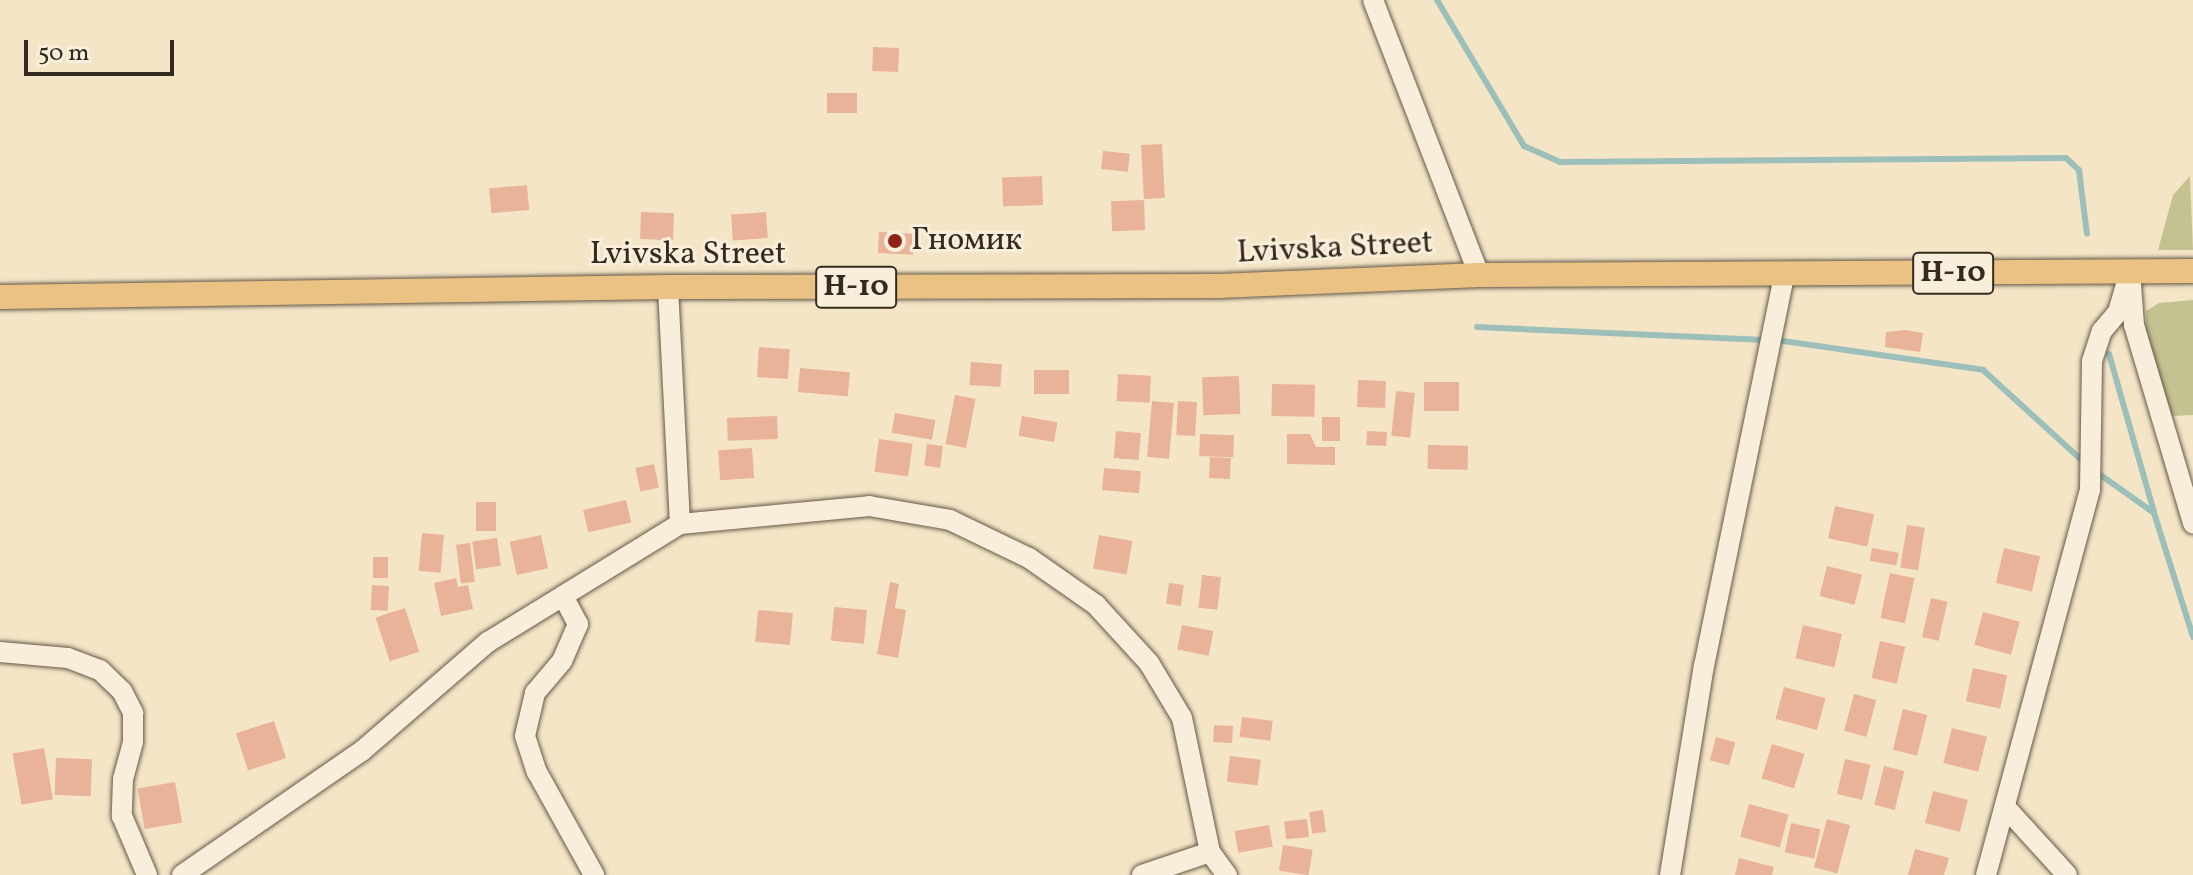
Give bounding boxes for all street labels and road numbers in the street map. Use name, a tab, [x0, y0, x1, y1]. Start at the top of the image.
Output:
street label: Lvivska Street	[1236, 225, 1434, 273]
street label: Lvivska Street	[590, 236, 786, 274]
road number: Н-10	[1911, 247, 1995, 299]
road number: Н-10	[814, 261, 898, 313]

